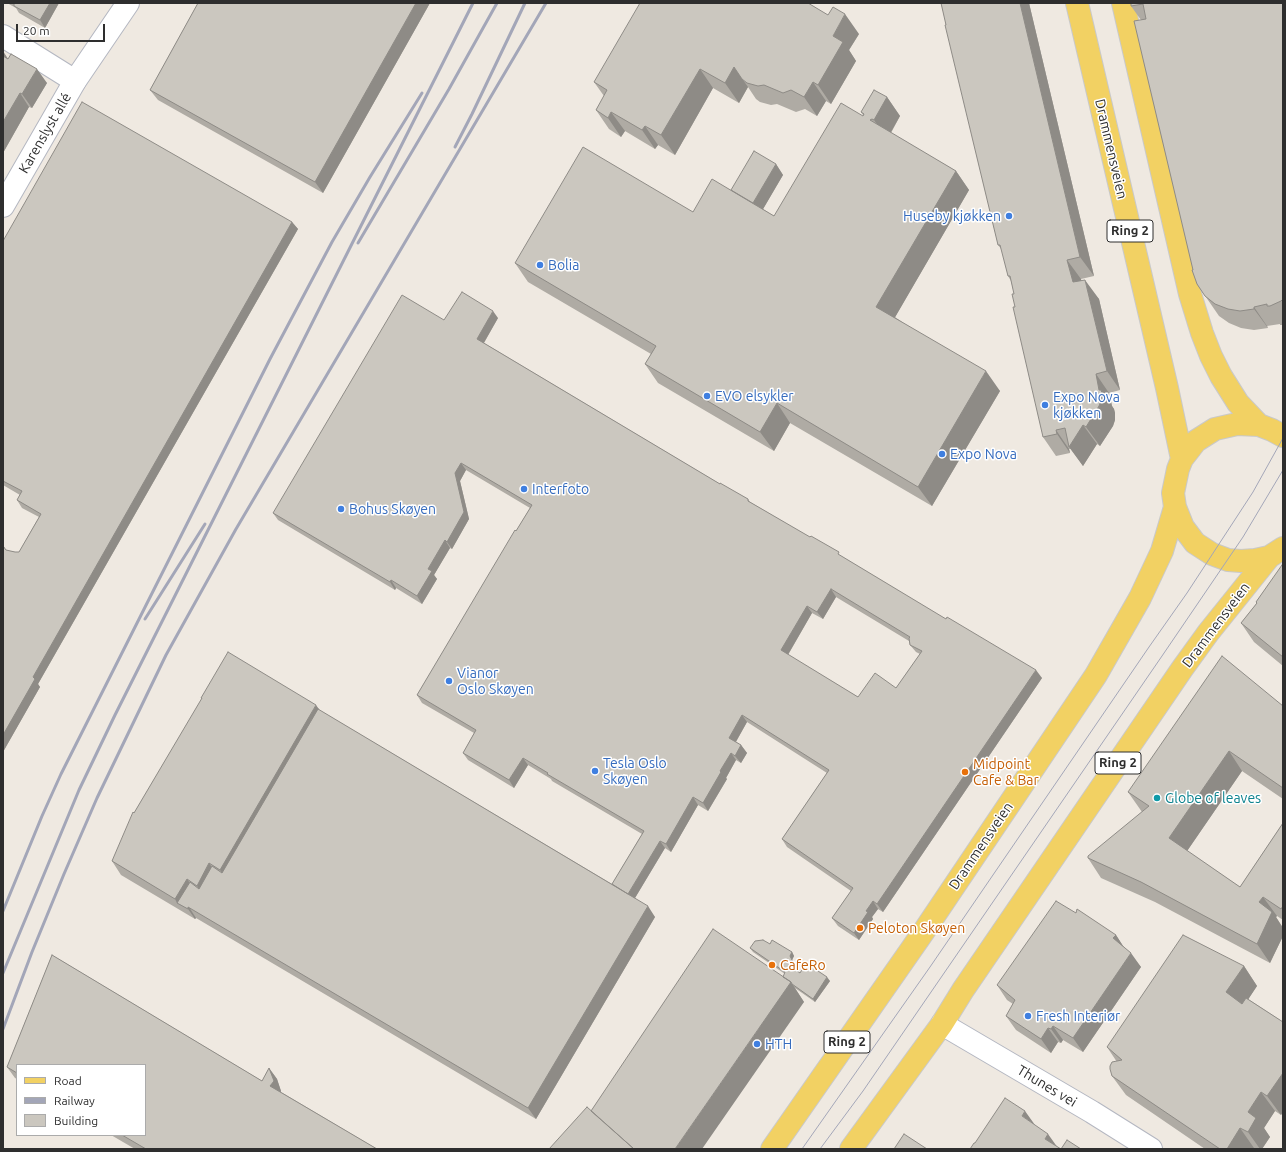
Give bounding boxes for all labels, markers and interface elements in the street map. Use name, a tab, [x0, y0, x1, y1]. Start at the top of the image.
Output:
scale bar	[18, 16, 107, 42]
text: 20 m	[23, 24, 50, 37]
street label: Karenslyst allé	[15, 90, 75, 176]
street label: Drammensveien	[1091, 97, 1131, 201]
place label: Huseby kjøkken	[903, 208, 1001, 224]
marker: Huseby kjøkken	[1004, 211, 1014, 221]
road number: Ring 2	[1107, 220, 1153, 242]
place label: Bolia	[548, 257, 579, 273]
marker: Bolia	[535, 260, 545, 270]
place label: EVO elsykler	[715, 388, 794, 404]
place label: Expo Nova kjøkken	[1053, 389, 1120, 422]
marker: EVO elsykler	[702, 391, 712, 401]
marker: Expo Nova kjøkken	[1040, 400, 1050, 410]
place label: Expo Nova	[950, 446, 1017, 462]
marker: Expo Nova	[937, 449, 947, 459]
place label: Interfoto	[532, 481, 589, 497]
marker: Interfoto	[519, 484, 529, 494]
place label: Bohus Skøyen	[349, 501, 436, 517]
marker: Bohus Skøyen	[336, 504, 346, 514]
street label: Drammensveien	[1179, 579, 1253, 671]
place label: Vianor Oslo Skøyen	[457, 665, 534, 698]
marker: Vianor Oslo Skøyen	[444, 676, 454, 686]
road number: Ring 2	[1095, 752, 1141, 774]
place label: Tesla Oslo Skøyen	[603, 755, 667, 788]
place label: Midpoint Cafe & Bar	[973, 756, 1039, 788]
marker: Tesla Oslo Skøyen	[590, 766, 600, 776]
marker: Midpoint Cafe & Bar	[960, 767, 970, 777]
place label: Globe of leaves	[1165, 790, 1261, 806]
marker: Globe of leaves	[1152, 793, 1162, 803]
street label: Drammensveien	[946, 799, 1016, 893]
place label: Peloton Skøyen	[868, 920, 965, 936]
marker: Peloton Skøyen	[855, 923, 865, 933]
place label: CafeRo	[780, 957, 826, 973]
marker: CafeRo	[767, 960, 777, 970]
place label: Fresh Interiør	[1036, 1008, 1120, 1024]
marker: Fresh Interiør	[1023, 1011, 1033, 1021]
road number: Ring 2	[824, 1031, 870, 1053]
place label: HTH	[765, 1036, 792, 1052]
marker: HTH	[752, 1039, 762, 1049]
street label: Thunes vei	[1014, 1062, 1080, 1110]
legend	[16, 1064, 146, 1136]
text: Road	[54, 1074, 82, 1087]
text: Railway	[54, 1094, 95, 1107]
text: Building	[54, 1114, 98, 1127]

